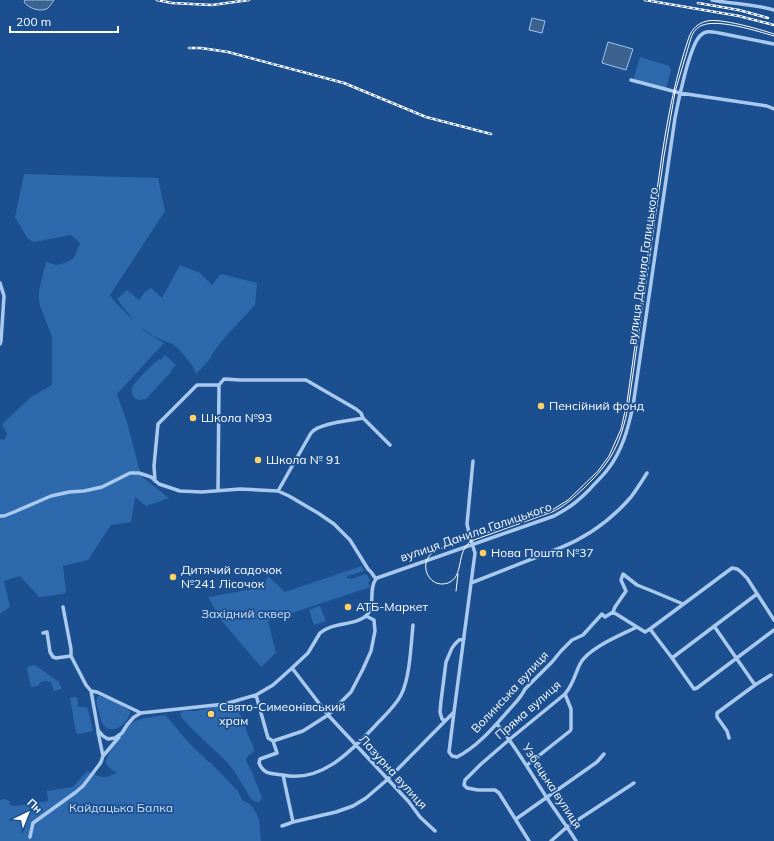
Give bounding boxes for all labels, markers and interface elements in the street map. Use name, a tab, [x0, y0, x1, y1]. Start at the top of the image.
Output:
scale bar	[10, 8, 118, 34]
text: 200 m	[16, 14, 51, 29]
street label: вулиця Данила Галицького	[624, 186, 661, 346]
place label: Пенсійний фонд	[549, 398, 644, 413]
marker: Пенсійний фонд	[536, 401, 546, 411]
place label: Школа №93	[201, 410, 272, 425]
marker: Школа №93	[188, 413, 198, 423]
place label: Школа № 91	[266, 452, 340, 467]
marker: Школа № 91	[253, 455, 263, 465]
street label: вулиця Данила Галицького	[398, 499, 553, 565]
place label: Нова Пошта №37	[491, 545, 594, 560]
marker: Нова Пошта №37	[478, 548, 488, 558]
place label: Дитячий садочок №241 Лісочок	[181, 562, 282, 591]
marker: Дитячий садочок №241 Лісочок	[168, 572, 178, 582]
place label: АТБ-Маркет	[356, 599, 428, 614]
marker: АТБ-Маркет	[343, 602, 353, 612]
park label: Західний сквер	[201, 606, 291, 621]
street label: Волинська вулиця	[468, 647, 552, 736]
street label: Пряма вулиця	[492, 677, 564, 742]
place label: Свято-Симеонівський храм	[219, 699, 345, 728]
marker: Свято-Симеонівський храм	[206, 709, 216, 719]
street label: Лазурна вулиця	[356, 731, 431, 812]
street label: Узбецька вулиця	[519, 739, 586, 831]
north arrow	[8, 793, 48, 833]
text: Пн	[24, 795, 45, 816]
park label: Кайдацька Балка	[69, 800, 173, 815]

